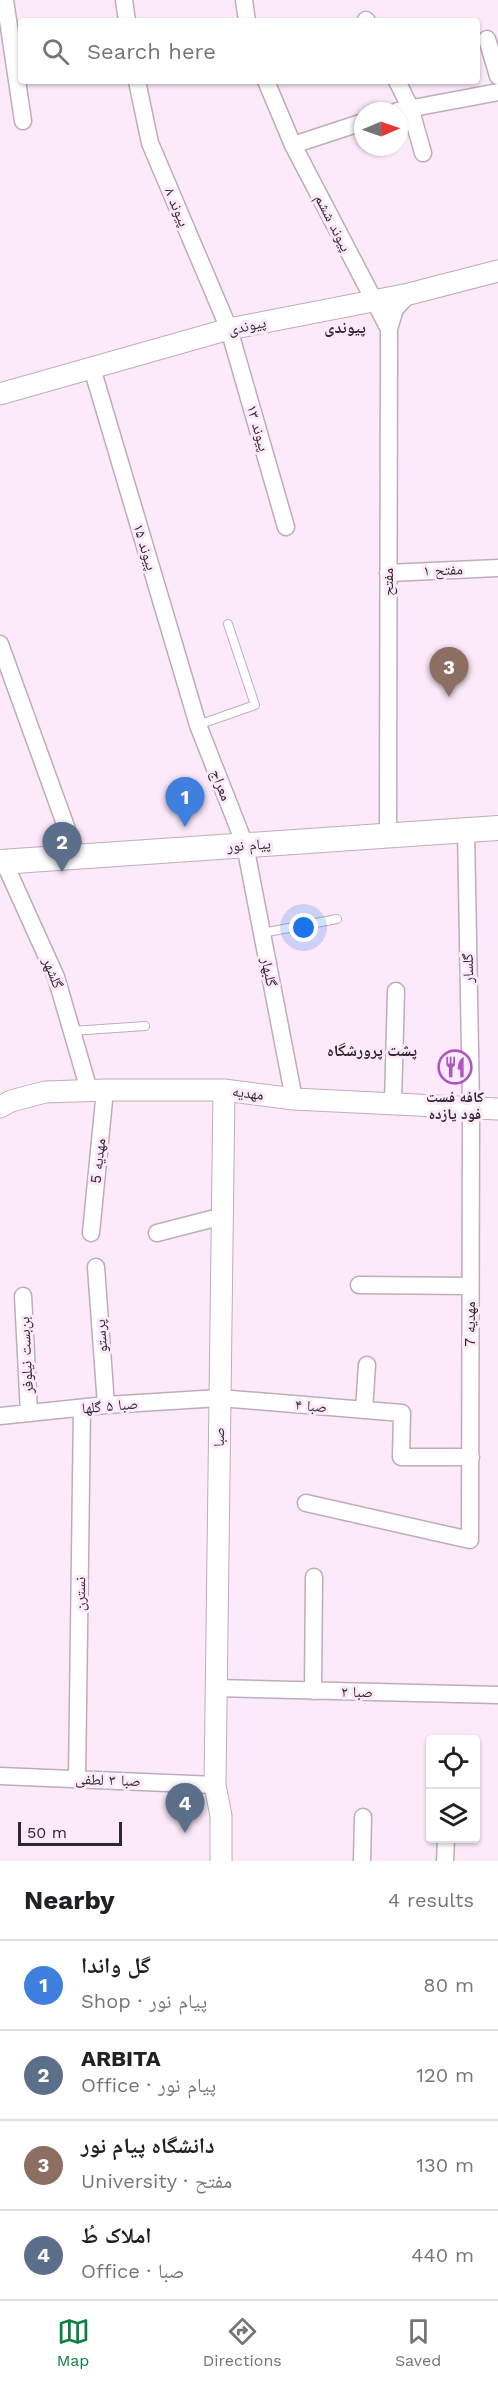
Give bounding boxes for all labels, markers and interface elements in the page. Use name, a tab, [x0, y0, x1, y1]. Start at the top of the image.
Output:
search box	[18, 18, 480, 84]
icon: search	[39, 35, 72, 68]
text: Search here	[87, 39, 216, 64]
north arrow	[354, 102, 408, 156]
street label: پیوند ۸	[161, 185, 193, 229]
street label: پیوند ششم	[310, 191, 355, 255]
street label: پیوندی	[227, 313, 268, 340]
district label: پیوندی	[324, 318, 366, 337]
street label: پیوند ۱۳	[243, 403, 273, 453]
street label: پیوند ۱۵	[129, 522, 161, 572]
street label: مفتح ۱	[423, 560, 463, 581]
street label: مفتح	[379, 568, 398, 596]
pin: 3	[430, 648, 468, 697]
street label: معراج	[206, 767, 235, 804]
pin: 1	[166, 778, 204, 827]
pin: 2	[42, 822, 82, 872]
street label: پیام نور	[226, 834, 272, 857]
your location	[289, 913, 318, 942]
street label: گلسار	[459, 953, 477, 984]
street label: گلشهر	[39, 954, 67, 991]
street label: گلبهار	[257, 955, 281, 989]
district label: پشت پرورشگاه	[327, 1041, 417, 1060]
restaurant icon: کافه فست فود یازده	[437, 1049, 473, 1085]
street label: مهدیه	[231, 1082, 265, 1104]
place label: کافه فست فود یازده	[426, 1088, 484, 1123]
street label: مهدیه 5	[87, 1137, 109, 1185]
street label: مهدیه 7	[461, 1301, 479, 1347]
street label: بن‌بست نیلوفر	[15, 1316, 38, 1395]
street label: پرستو	[91, 1319, 111, 1353]
street label: صبا ۵ گلها	[81, 1395, 139, 1417]
street label: صبا ۴	[294, 1396, 328, 1416]
street label: صبا	[210, 1427, 228, 1447]
street label: نسترن	[71, 1577, 90, 1611]
street label: صبا ۲	[341, 1683, 373, 1701]
map controls	[426, 1735, 480, 1843]
button: locate	[426, 1735, 480, 1789]
street label: صبا ۳ لطفی	[75, 1770, 141, 1791]
pin: 4	[166, 1784, 204, 1833]
button: layers	[426, 1789, 480, 1843]
scale bar	[18, 1819, 122, 1846]
text: 50 m	[27, 1823, 67, 1842]
text: Nearby	[24, 1885, 115, 1915]
text: 4 results	[388, 1888, 474, 1912]
text: گل واندا	[81, 1953, 151, 1978]
text: 1	[39, 1973, 48, 1997]
text: 80 m	[423, 1973, 474, 1997]
text: Shop · پیام نور	[81, 1989, 207, 2013]
text: ARBITA	[81, 2046, 161, 2071]
text: 2	[38, 2063, 49, 2087]
text: 120 m	[416, 2063, 474, 2087]
text: Office · پیام نور	[81, 2073, 216, 2097]
text: دانشگاه پیام نور	[81, 2133, 215, 2158]
text: 3	[38, 2153, 49, 2177]
text: 130 m	[416, 2153, 474, 2177]
text: University · مفتح	[81, 2169, 232, 2193]
text: املاک طُ	[81, 2223, 152, 2248]
text: 4	[37, 2243, 50, 2267]
text: 440 m	[411, 2243, 474, 2267]
text: Office · صبا	[81, 2259, 185, 2283]
tab: Map	[57, 2315, 90, 2370]
tab: Directions	[203, 2315, 282, 2370]
tab: Saved	[395, 2315, 441, 2370]

